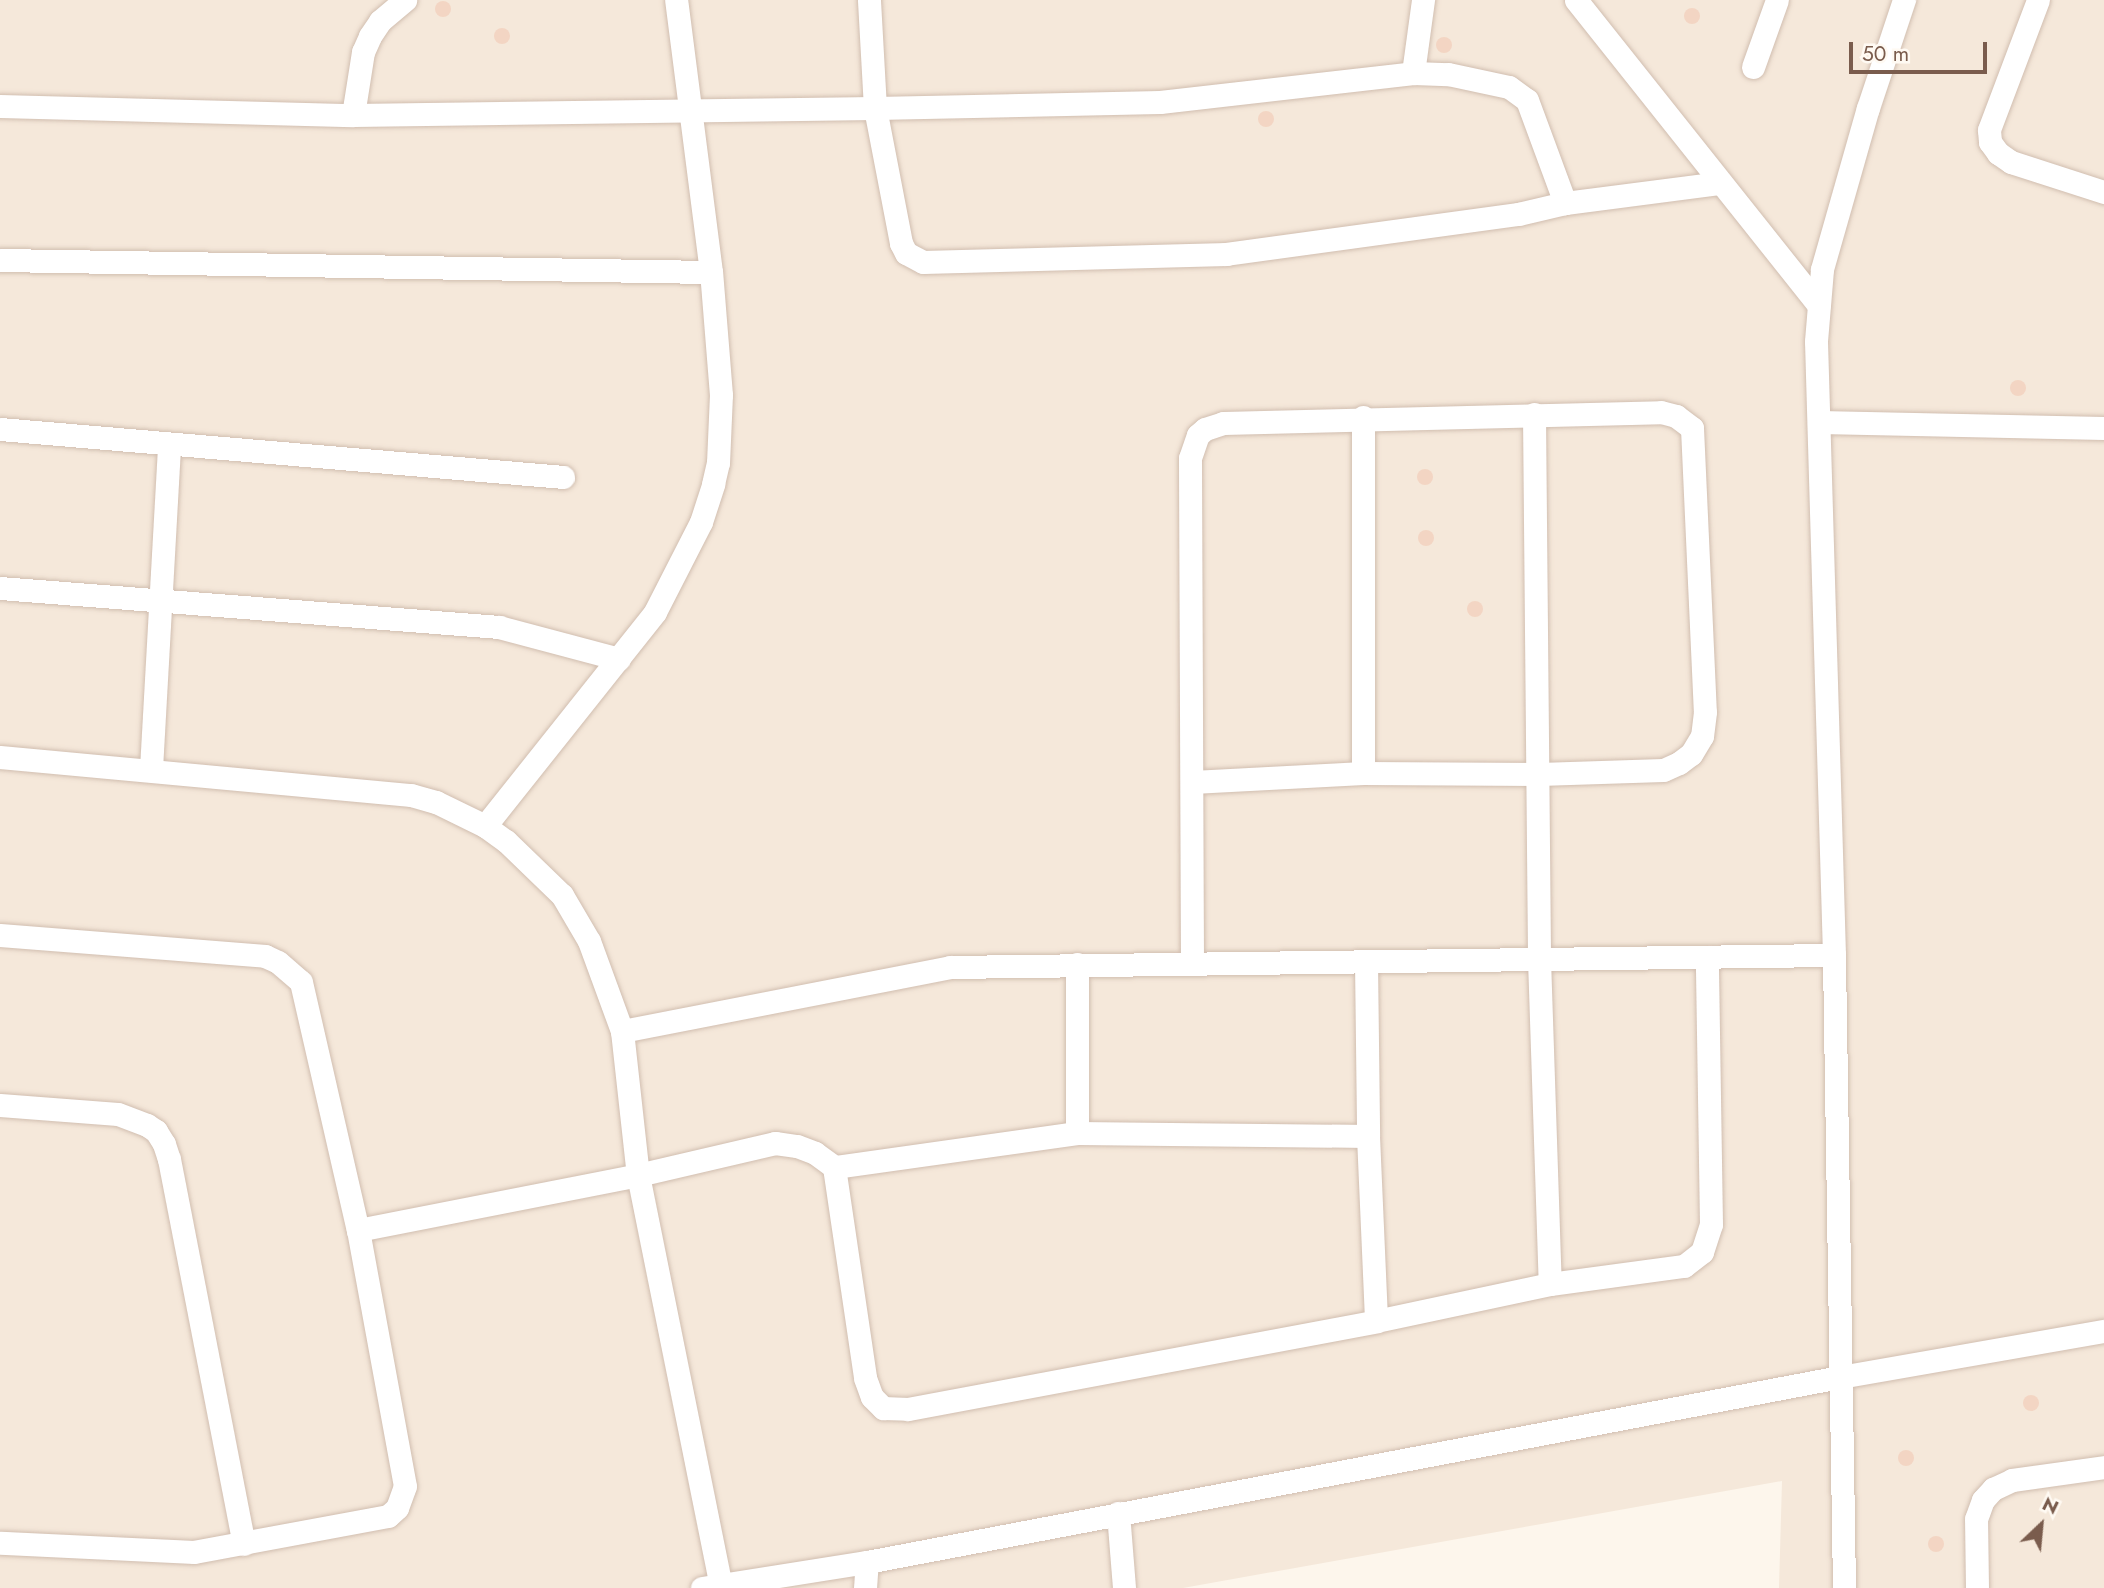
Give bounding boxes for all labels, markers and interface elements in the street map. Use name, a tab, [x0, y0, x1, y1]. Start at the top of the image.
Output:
scale bar	[1852, 28, 1990, 72]
text: 50 m	[1862, 39, 1909, 69]
north arrow	[2006, 1490, 2076, 1560]
text: N	[2038, 1490, 2063, 1521]

